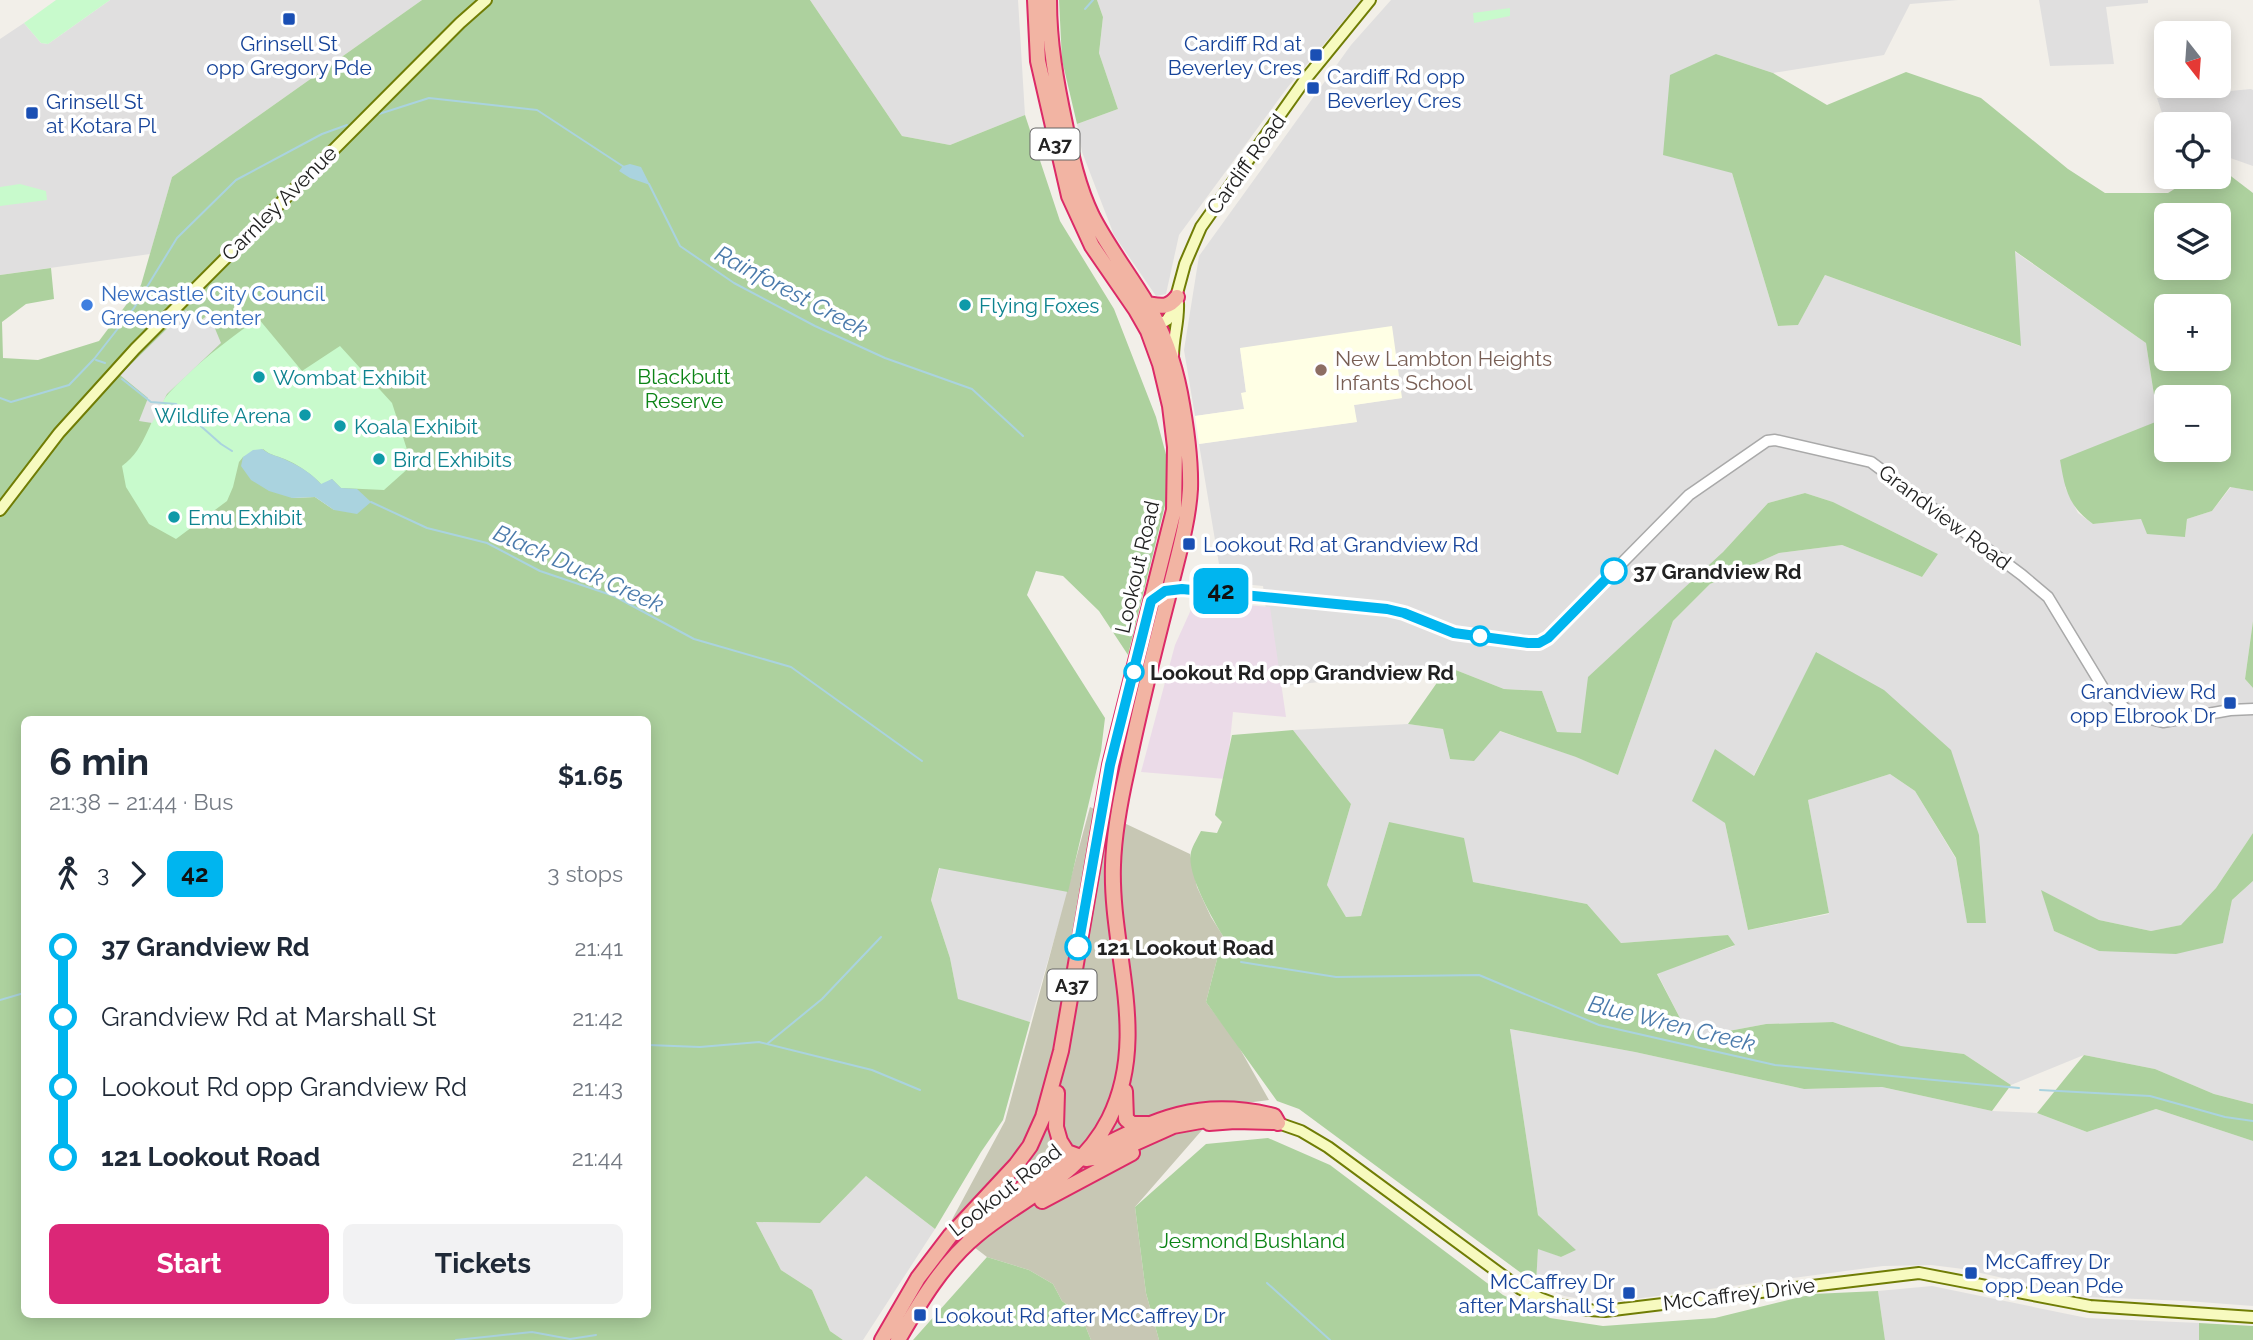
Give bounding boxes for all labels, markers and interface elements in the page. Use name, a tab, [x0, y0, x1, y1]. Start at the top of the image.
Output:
marker: Grinsell St opp Gregory Pde	[281, 11, 297, 27]
north arrow	[2154, 21, 2231, 98]
map controls	[2154, 21, 2231, 462]
place label: Grinsell St opp Gregory Pde	[206, 31, 372, 80]
place label: Cardiff Rd at Beverley Cres	[1168, 31, 1302, 80]
marker: Cardiff Rd at Beverley Cres	[1308, 47, 1324, 63]
place label: Cardiff Rd opp Beverley Cres	[1327, 64, 1465, 113]
marker: Cardiff Rd opp Beverley Cres	[1305, 80, 1321, 96]
place label: Grinsell St at Kotara Pl	[46, 89, 157, 138]
marker: Grinsell St at Kotara Pl	[24, 105, 40, 121]
street label: Cardiff Road	[1201, 109, 1291, 219]
button: locate	[2154, 112, 2231, 189]
road number: A37	[1030, 128, 1080, 160]
street label: Carnley Avenue	[216, 140, 342, 266]
button: layers	[2154, 203, 2231, 280]
water label: Rainforest Creek	[711, 239, 873, 343]
place label: Newcastle City Council Greenery Center	[101, 281, 325, 330]
place label: Flying Foxes	[979, 293, 1100, 318]
button: +	[2154, 294, 2231, 371]
marker: Newcastle City Council Greenery Center	[79, 297, 95, 313]
marker: Flying Foxes	[957, 297, 973, 313]
place label: New Lambton Heights Infants School	[1335, 346, 1552, 395]
marker: New Lambton Heights Infants School	[1313, 362, 1329, 378]
park label: Blackbutt Reserve	[637, 364, 731, 413]
place label: Wombat Exhibit	[273, 365, 427, 390]
marker: Wombat Exhibit	[251, 369, 267, 385]
button: −	[2154, 385, 2231, 462]
place label: Wildlife Arena	[155, 403, 291, 428]
marker: Wildlife Arena	[297, 407, 313, 423]
place label: Koala Exhibit	[354, 414, 478, 439]
marker: Koala Exhibit	[332, 418, 348, 434]
place label: Bird Exhibits	[393, 447, 512, 472]
marker: Bird Exhibits	[371, 451, 387, 467]
street label: Grandview Road	[1874, 459, 2016, 575]
street label: Lookout Road	[1110, 498, 1164, 636]
place label: Emu Exhibit	[188, 505, 303, 530]
marker: Emu Exhibit	[166, 509, 182, 525]
water label: Black Duck Creek	[490, 518, 668, 618]
place label: Lookout Rd at Grandview Rd	[1203, 532, 1479, 557]
marker: Lookout Rd at Grandview Rd	[1181, 536, 1197, 552]
marker: 37 Grandview Rd	[1601, 558, 1627, 584]
place label: 37 Grandview Rd	[1633, 559, 1802, 584]
line badge: 42	[1190, 568, 1252, 614]
text: 42	[1207, 576, 1235, 605]
unlabelled marker	[1470, 626, 1490, 646]
place label: Lookout Rd opp Grandview Rd	[1150, 660, 1454, 685]
marker: Lookout Rd opp Grandview Rd	[1124, 662, 1144, 682]
place label: Grandview Rd opp Elbrook Dr	[2070, 679, 2217, 728]
marker: Grandview Rd opp Elbrook Dr	[2222, 695, 2238, 711]
text: 6 min	[49, 739, 149, 784]
text: $1.65	[558, 761, 623, 791]
text: 21:38 – 21:44 · Bus	[49, 788, 233, 815]
icon: walk	[49, 855, 87, 893]
icon: forward	[119, 855, 157, 893]
text: 42	[181, 859, 209, 888]
text: 3	[97, 860, 109, 887]
text: 3 stops	[547, 860, 623, 887]
text: 37 Grandview Rd	[101, 932, 310, 962]
text: 21:41	[574, 934, 623, 961]
marker: 121 Lookout Road	[1065, 934, 1091, 960]
place label: 121 Lookout Road	[1097, 935, 1274, 960]
road number: A37	[1048, 970, 1096, 1001]
water label: Blue Wren Creek	[1586, 989, 1758, 1057]
text: Grandview Rd at Marshall St	[101, 1002, 437, 1032]
text: 21:42	[572, 1004, 623, 1031]
text: Lookout Rd opp Grandview Rd	[101, 1072, 467, 1102]
text: 21:43	[572, 1074, 623, 1101]
street label: Lookout Road	[944, 1139, 1066, 1241]
text: 121 Lookout Road	[101, 1142, 320, 1172]
text: 21:44	[572, 1144, 623, 1171]
button: Start	[49, 1224, 329, 1304]
button: Tickets	[343, 1224, 623, 1304]
park label: Jesmond Bushland	[1159, 1228, 1345, 1253]
place label: McCaffrey Dr opp Dean Pde	[1985, 1249, 2123, 1298]
marker: McCaffrey Dr opp Dean Pde	[1963, 1265, 1979, 1281]
place label: McCaffrey Dr after Marshall St	[1459, 1269, 1616, 1318]
street label: McCaffrey Drive	[1662, 1272, 1816, 1316]
marker: McCaffrey Dr after Marshall St	[1621, 1285, 1637, 1301]
place label: Lookout Rd after McCaffrey Dr	[934, 1303, 1226, 1328]
marker: Lookout Rd after McCaffrey Dr	[912, 1307, 928, 1323]

